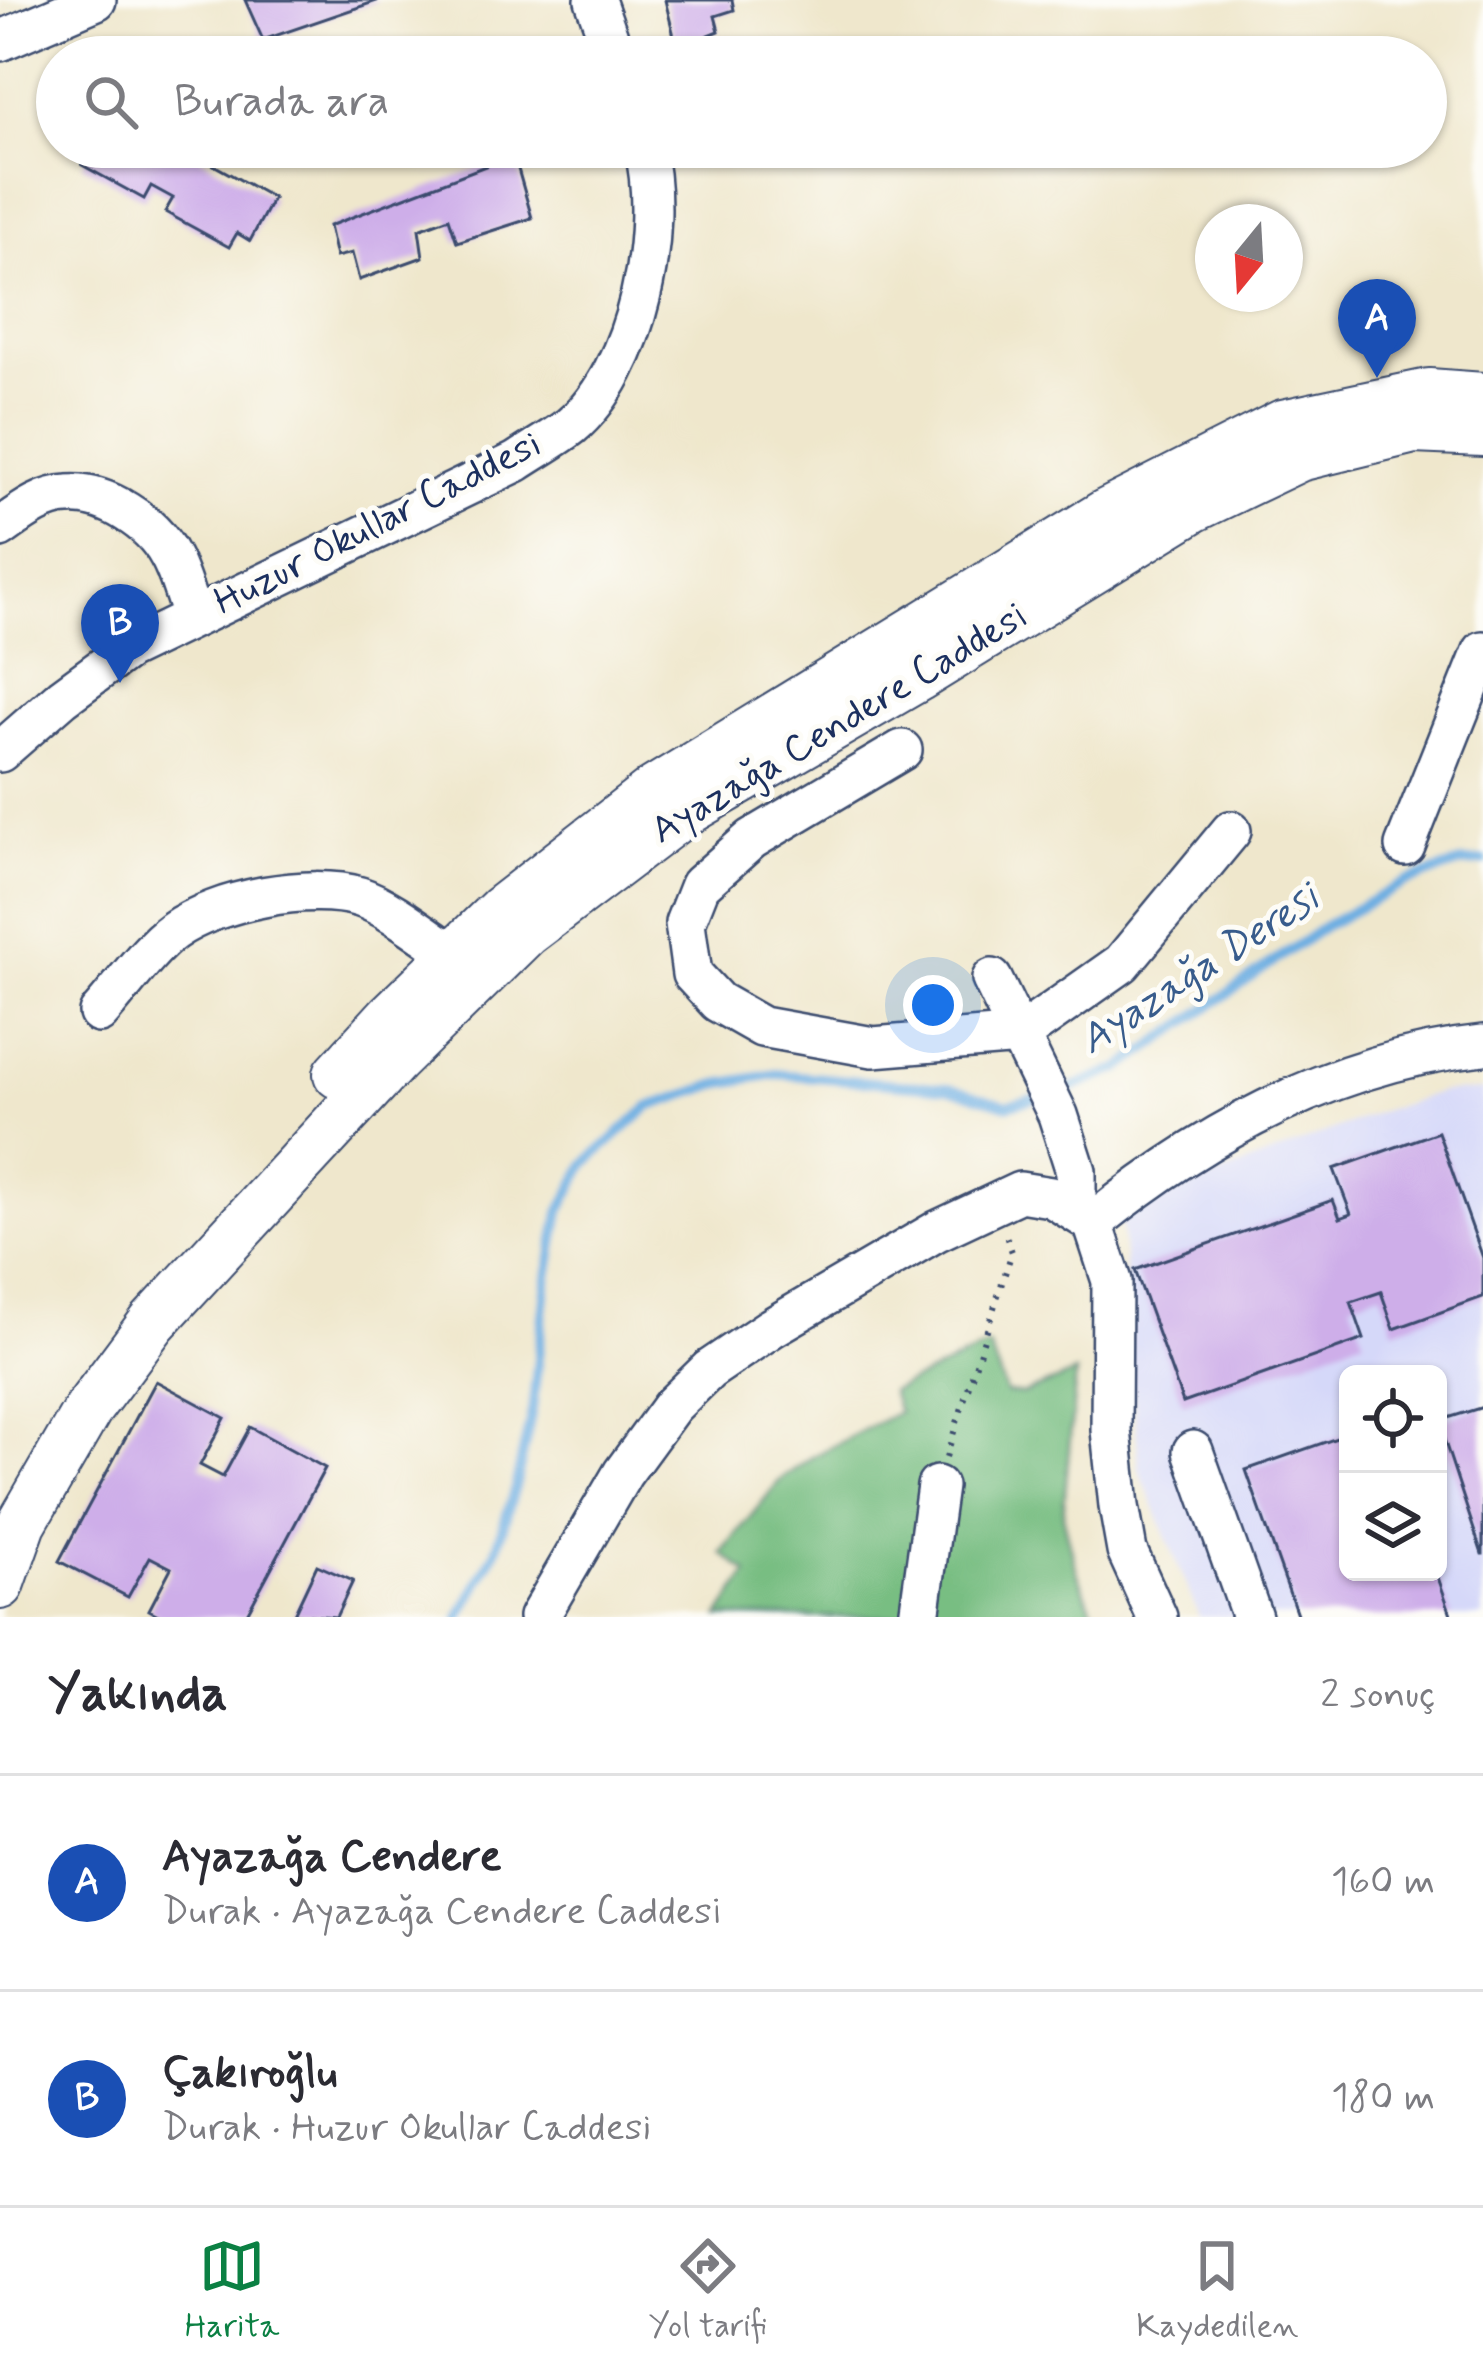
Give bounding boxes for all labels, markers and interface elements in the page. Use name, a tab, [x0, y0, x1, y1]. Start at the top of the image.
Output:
search box	[36, 36, 1447, 168]
icon: search	[78, 69, 144, 135]
text: Burada ara	[174, 73, 389, 132]
north arrow	[1195, 204, 1303, 312]
pin: A	[1338, 279, 1416, 378]
street label: Huzur Okullar Caddesi	[206, 420, 550, 628]
pin: B	[81, 584, 159, 683]
street label: Ayazağa Cendere Caddesi	[642, 591, 1038, 857]
water label: Ayazağa Deresi	[1069, 870, 1333, 1068]
your location	[903, 975, 963, 1035]
map controls	[1339, 1365, 1447, 1581]
button: locate	[1339, 1365, 1447, 1473]
button: layers	[1339, 1473, 1447, 1581]
text: Yakında	[48, 1662, 228, 1728]
text: 2 sonuç	[1320, 1670, 1435, 1721]
text: Ayazağa Cendere	[162, 1828, 502, 1887]
text: A	[74, 1857, 100, 1908]
text: 160 m	[1331, 1857, 1435, 1908]
text: Durak · Ayazağa Cendere Caddesi	[162, 1887, 723, 1938]
text: Çakıroğlu	[162, 2044, 337, 2103]
text: B	[75, 2073, 99, 2124]
text: 180 m	[1331, 2073, 1435, 2124]
text: Durak · Huzur Okullar Caddesi	[162, 2103, 651, 2154]
tab: Harita	[185, 2233, 279, 2349]
tab: Yol tarifi	[649, 2233, 767, 2349]
tab: Kaydedilen	[1136, 2233, 1298, 2349]

